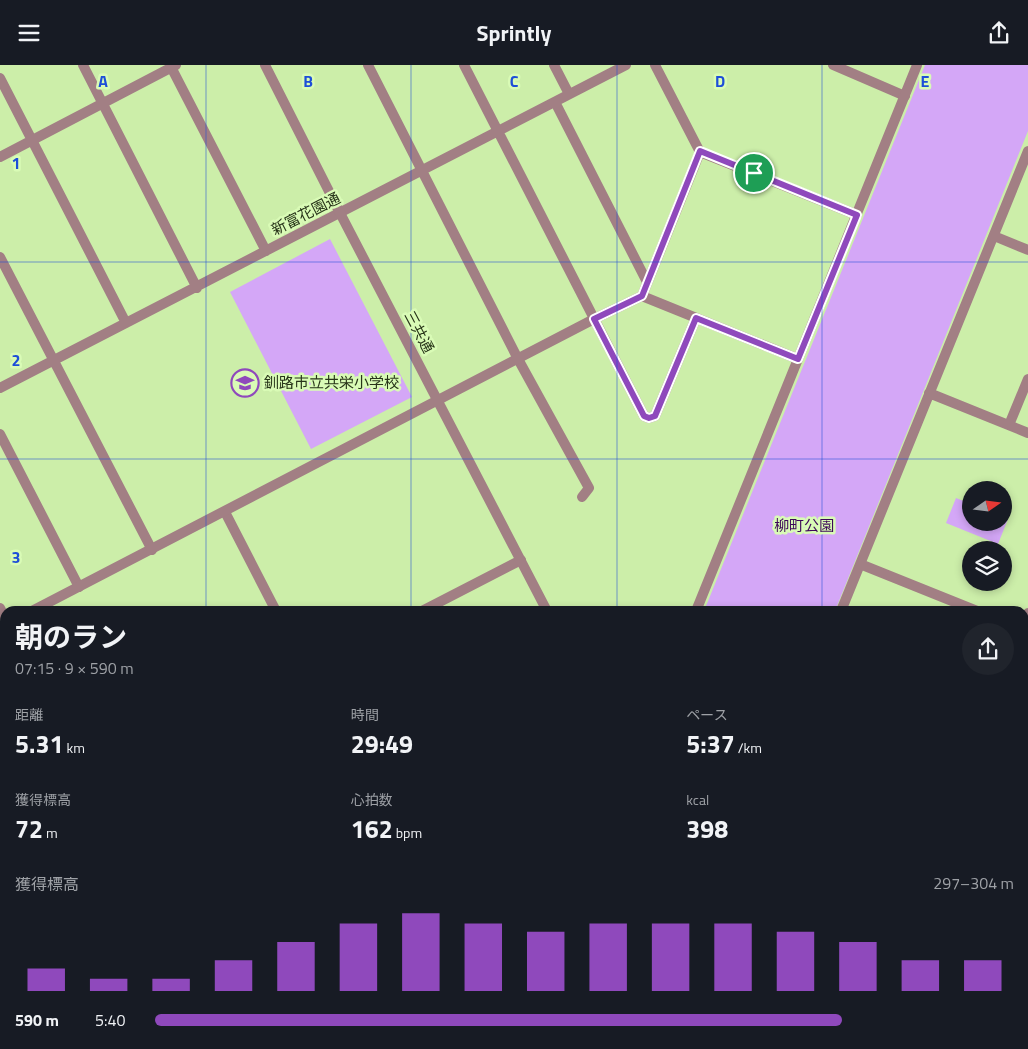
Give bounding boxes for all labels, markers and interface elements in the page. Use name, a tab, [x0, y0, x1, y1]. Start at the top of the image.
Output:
text: Sprintly	[477, 16, 551, 50]
icon: menu	[15, 19, 43, 47]
icon: share	[985, 19, 1013, 47]
text: A	[98, 69, 108, 93]
text: B	[303, 69, 313, 93]
text: C	[510, 69, 519, 93]
text: D	[715, 69, 725, 93]
text: E	[921, 69, 930, 93]
text: 1	[12, 151, 20, 175]
pin	[733, 152, 775, 194]
icon: arrive	[740, 159, 768, 187]
street label: 新富花園通	[267, 186, 344, 241]
street label: 三共通	[399, 306, 440, 357]
text: 2	[12, 348, 20, 372]
school or university icon: 釧路市立共栄小学校	[230, 368, 260, 398]
place label: 釧路市立共栄小学校	[264, 371, 399, 394]
north arrow	[962, 481, 1012, 531]
map controls	[962, 481, 1012, 591]
park label: 柳町公園	[774, 514, 834, 537]
button: layers	[962, 541, 1012, 591]
text: 3	[12, 545, 20, 569]
text: 朝のラン	[15, 615, 127, 658]
button: share	[962, 623, 1014, 675]
text: 07:15 · 9 × 590 m	[15, 656, 134, 680]
text: 距離	[15, 704, 43, 725]
text: 時間	[351, 704, 379, 725]
text: ペース	[686, 704, 728, 725]
text: 5.31	[15, 725, 63, 763]
text: 29:49	[351, 725, 413, 763]
text: 5:37	[686, 725, 735, 763]
text: km	[63, 737, 85, 758]
text: /km	[735, 737, 762, 758]
text: 獲得標高	[15, 789, 71, 810]
text: 心拍数	[351, 789, 393, 810]
text: kcal	[686, 789, 709, 810]
text: 72	[15, 810, 43, 848]
text: 162	[351, 810, 393, 848]
text: 398	[686, 810, 728, 848]
text: m	[43, 822, 58, 843]
text: bpm	[393, 822, 422, 843]
text: 297–304 m	[933, 871, 1014, 895]
text: 獲得標高	[15, 872, 79, 896]
text: 590 m	[15, 1008, 59, 1032]
text: 5:40	[95, 1008, 125, 1032]

